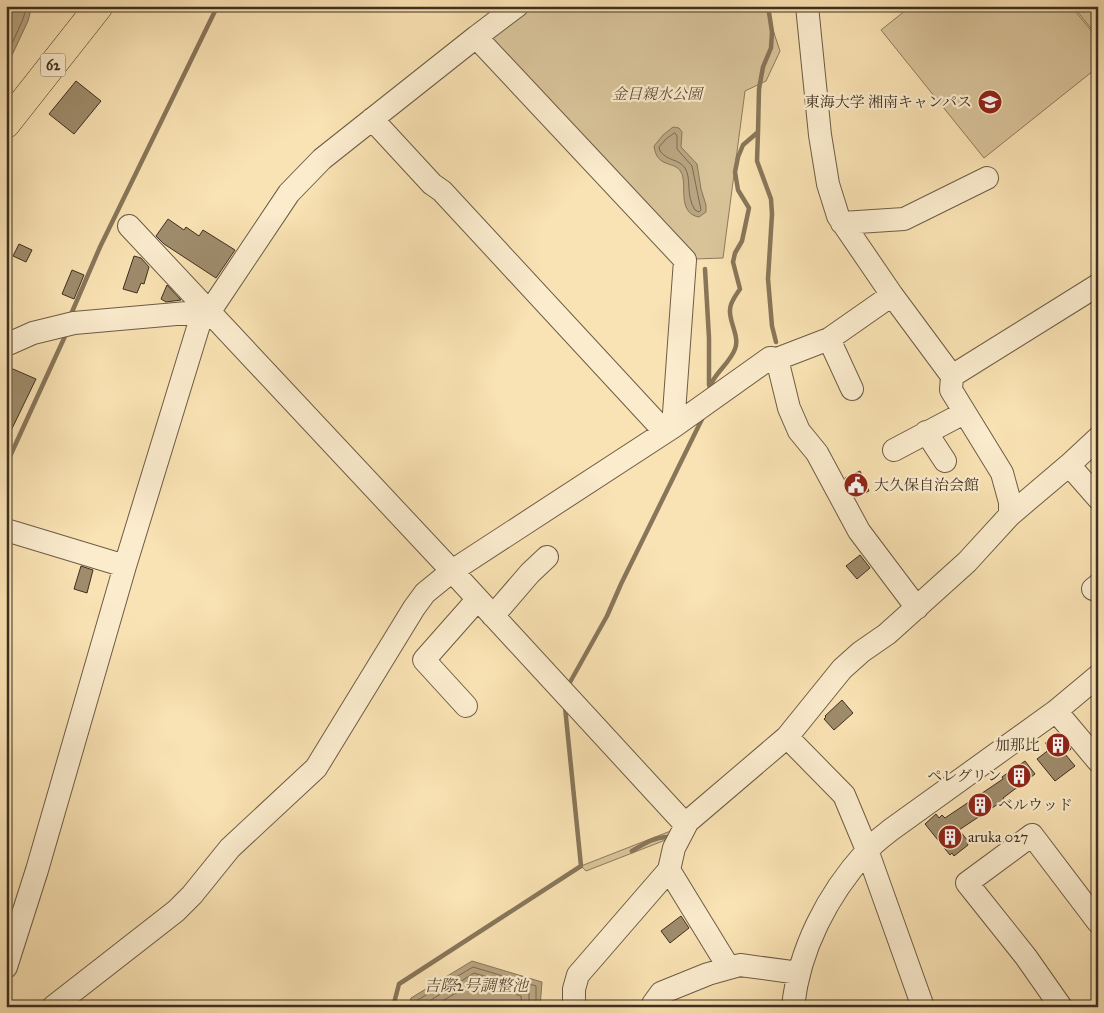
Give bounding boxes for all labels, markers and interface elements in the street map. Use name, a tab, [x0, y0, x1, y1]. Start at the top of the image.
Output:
road number: 62	[40, 54, 66, 76]
park label: 金目親水公園	[612, 85, 705, 103]
school or university icon: 東海大学 湘南キャンパス	[977, 89, 1003, 115]
place label: 東海大学 湘南キャンパス	[805, 93, 972, 111]
public building icon: 大久保自治会館	[843, 472, 869, 498]
place label: 大久保自治会館	[874, 476, 979, 494]
building icon: 加那比	[1045, 732, 1071, 758]
place label: 加那比	[995, 736, 1040, 754]
building icon: ペレグリン	[1006, 763, 1032, 789]
place label: ペレグリン	[927, 767, 1002, 785]
building icon: ベルウッド	[967, 792, 993, 818]
place label: ベルウッド	[998, 796, 1073, 814]
building icon: aruka 027	[937, 824, 963, 850]
place label: aruka 027	[968, 828, 1028, 846]
water label: 吉際2号調整池	[424, 976, 530, 995]

